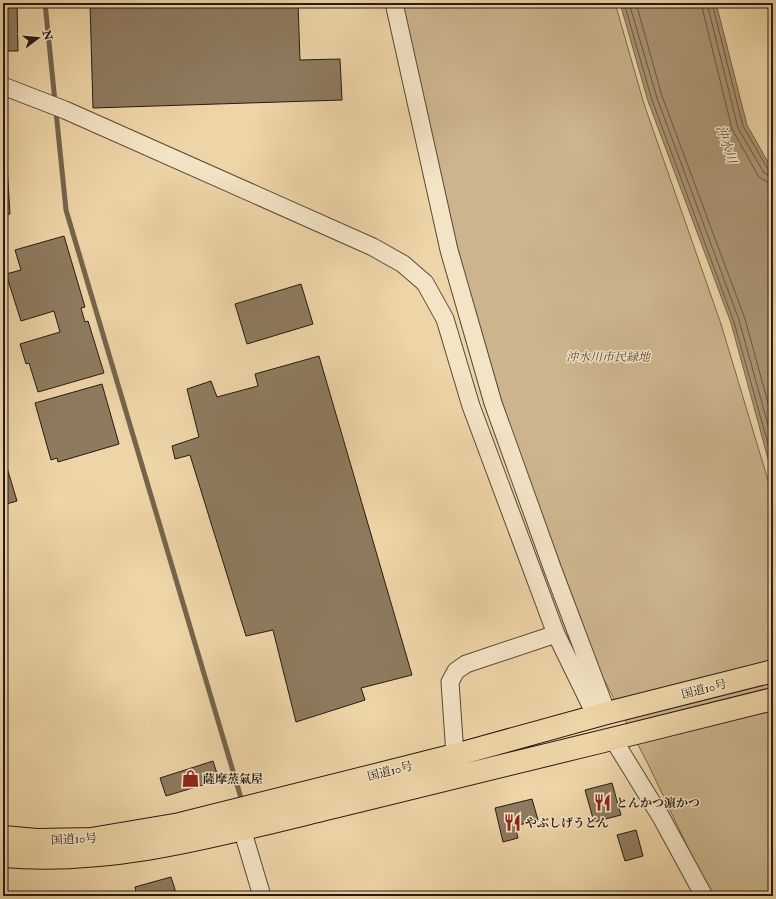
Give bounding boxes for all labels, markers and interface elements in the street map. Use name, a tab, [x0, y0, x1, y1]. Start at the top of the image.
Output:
north arrow	[18, 18, 58, 58]
text: N	[39, 28, 55, 43]
water label: 沖水川	[712, 123, 740, 167]
park label: 沖水川市民緑地	[566, 350, 652, 365]
street label: 国道10号	[680, 677, 728, 702]
street label: 国道10号	[366, 759, 414, 784]
shop icon: 薩摩蒸氣屋	[180, 769, 200, 789]
place label: 薩摩蒸氣屋	[203, 772, 263, 787]
restaurant icon: とんかつ濵かつ	[593, 793, 613, 813]
place label: とんかつ濵かつ	[616, 796, 700, 811]
restaurant icon: やぶしげうどん	[502, 813, 522, 833]
place label: やぶしげうどん	[525, 816, 609, 831]
street label: 国道10号	[50, 831, 98, 848]

